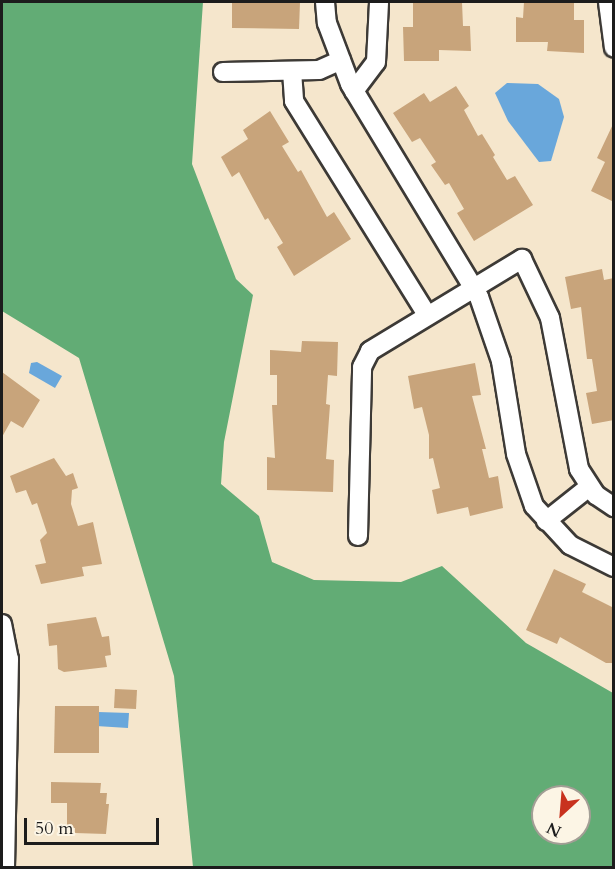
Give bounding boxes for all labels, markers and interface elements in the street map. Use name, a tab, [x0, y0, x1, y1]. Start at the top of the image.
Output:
north arrow	[531, 785, 591, 845]
scale bar	[27, 806, 162, 844]
text: 50 m	[35, 816, 74, 841]
text: N	[543, 816, 565, 842]

